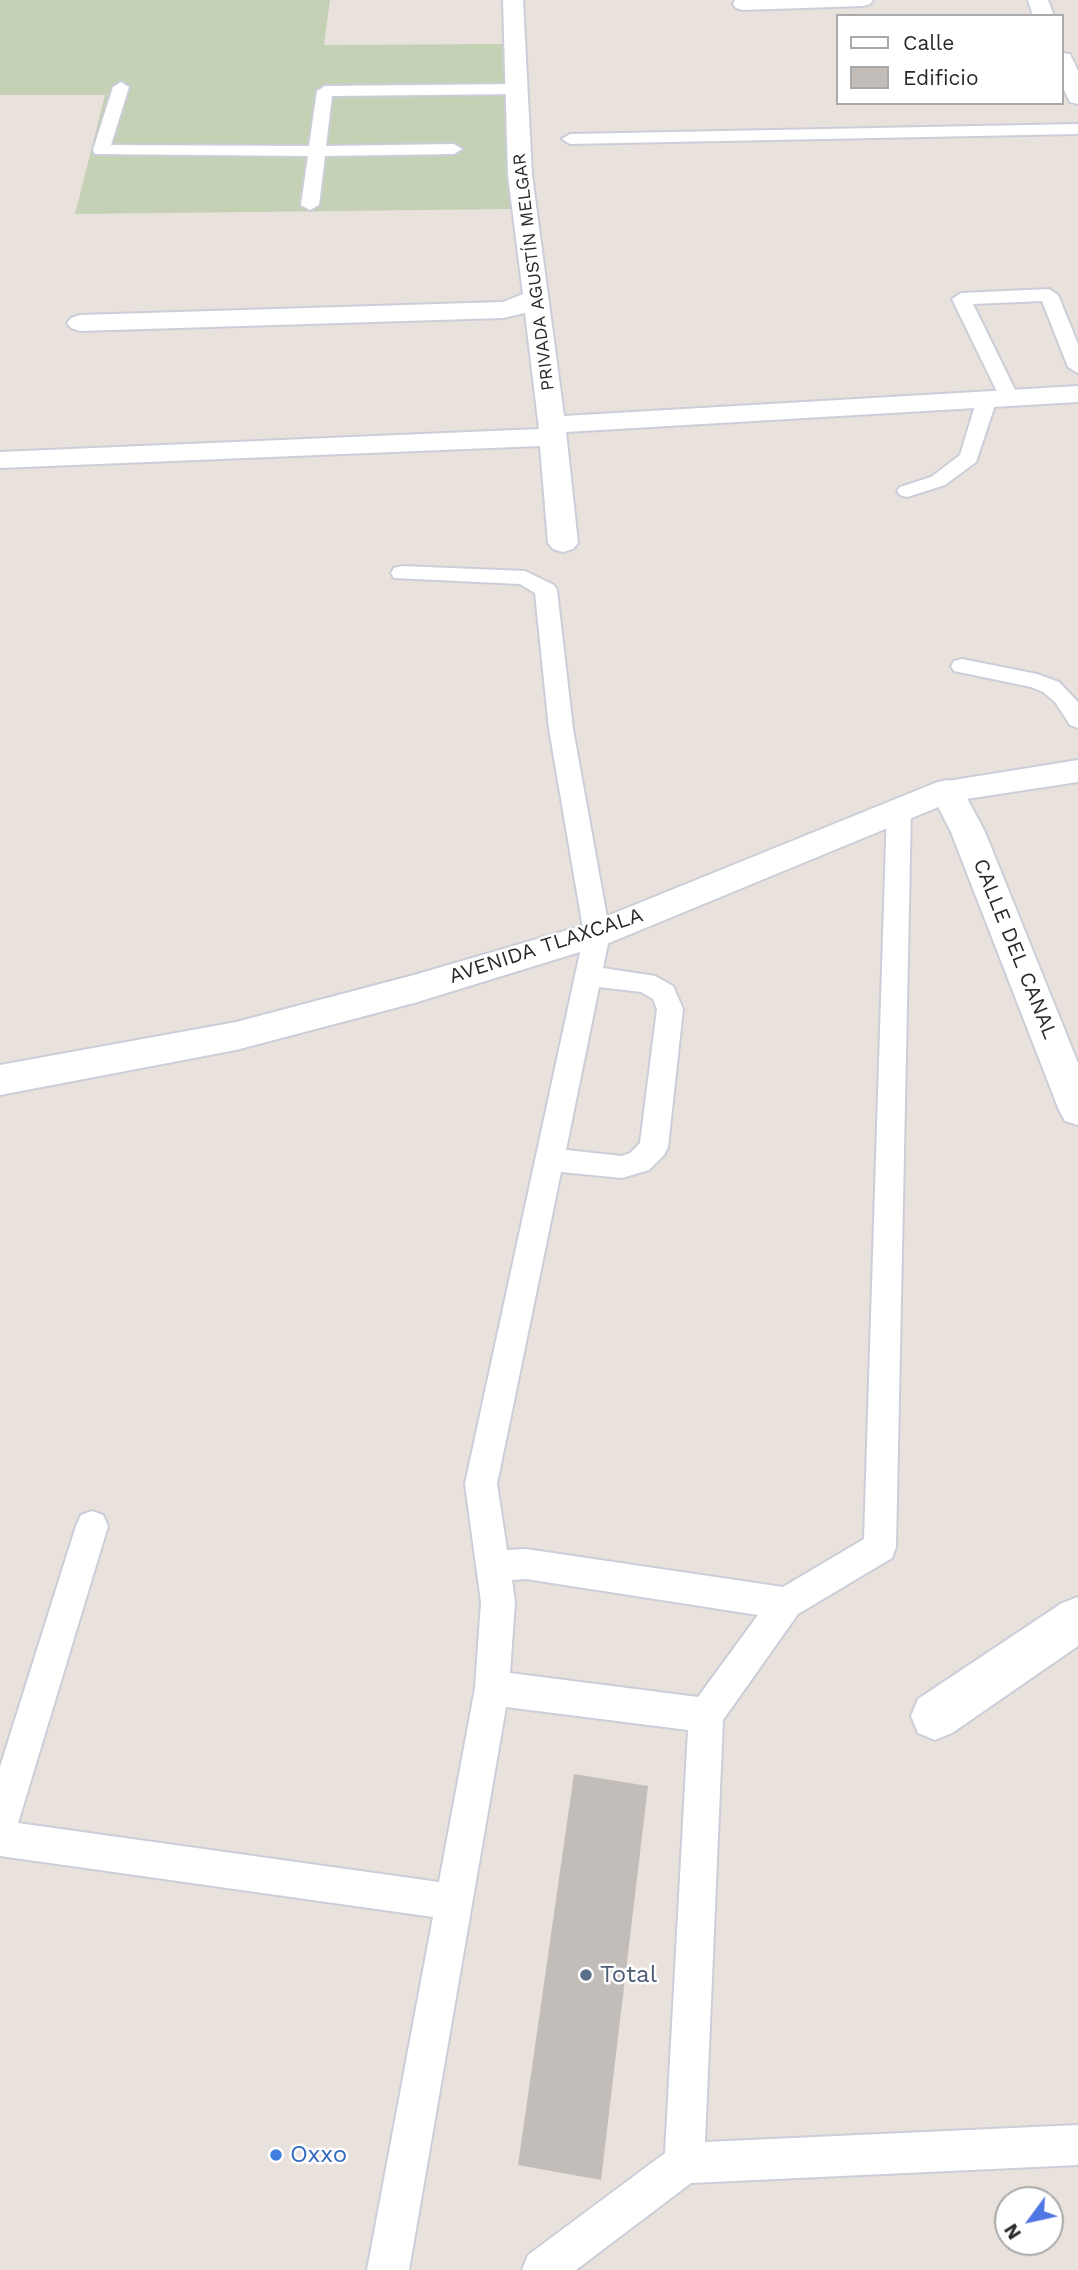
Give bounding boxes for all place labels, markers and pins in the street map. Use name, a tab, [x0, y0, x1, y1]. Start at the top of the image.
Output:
place label: Total	[600, 1961, 657, 1989]
marker: Total	[578, 1967, 594, 1983]
place label: Oxxo	[290, 2141, 347, 2169]
marker: Oxxo	[268, 2147, 284, 2163]

